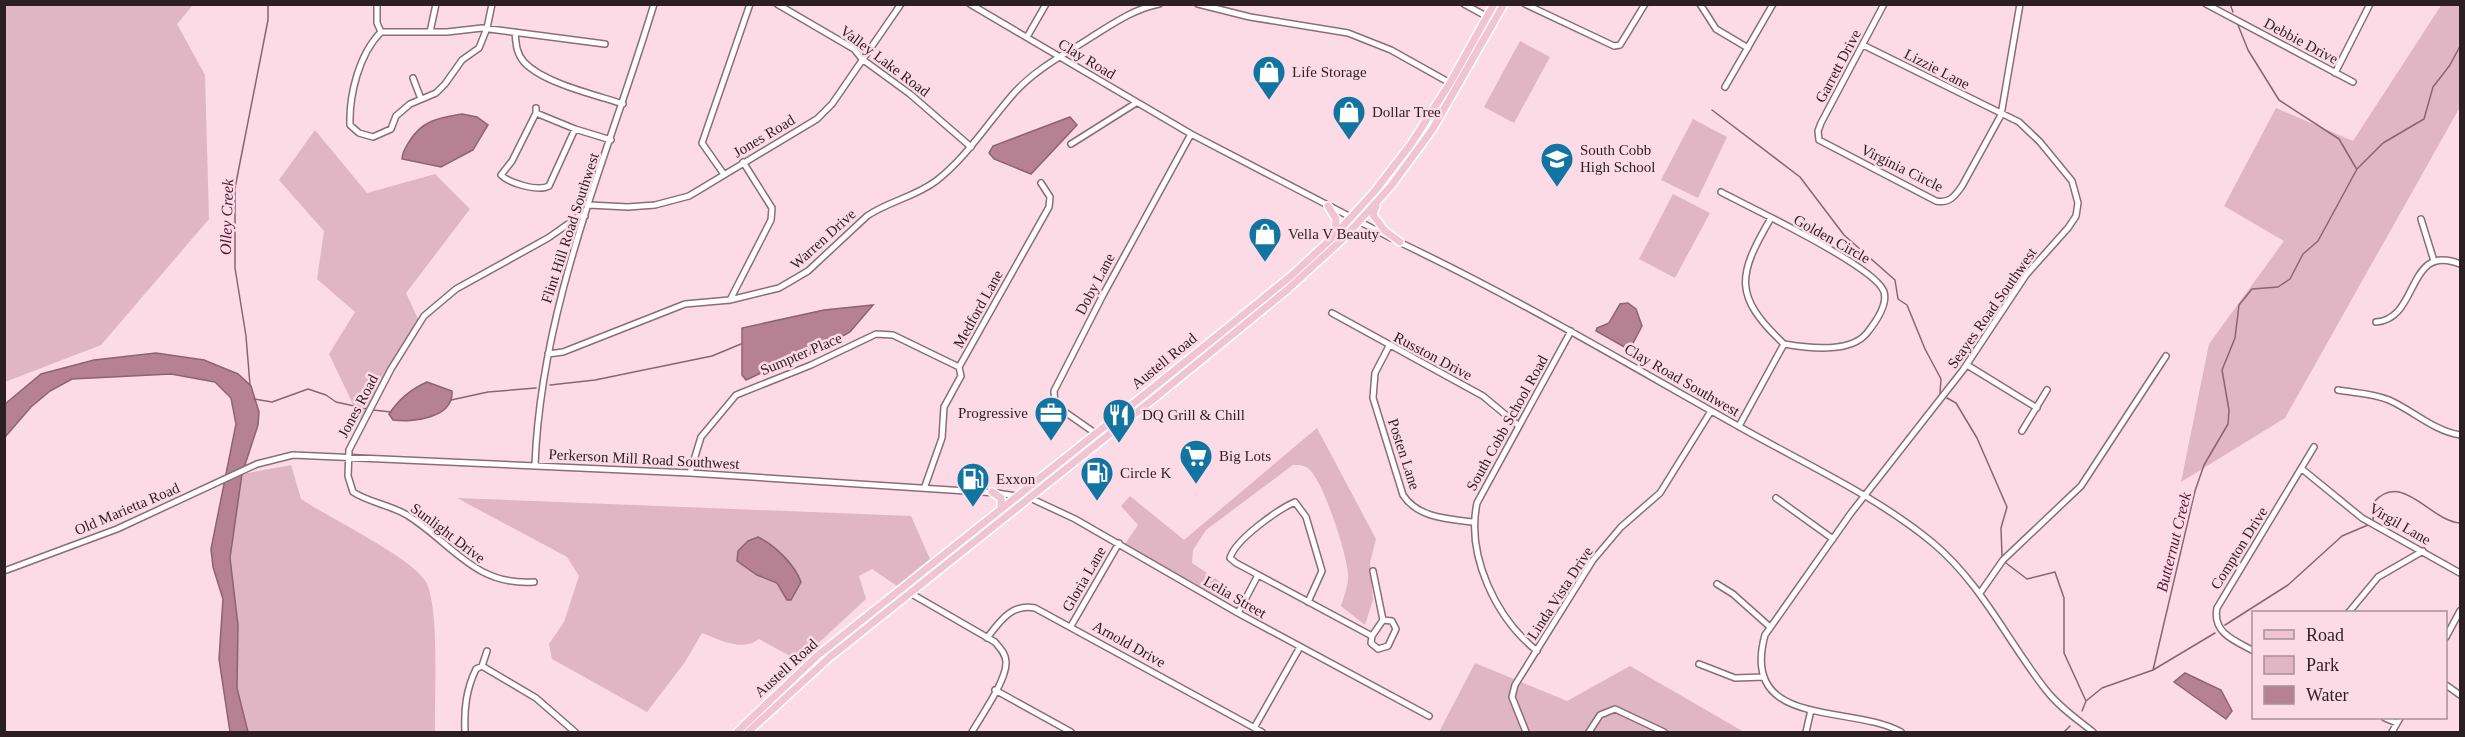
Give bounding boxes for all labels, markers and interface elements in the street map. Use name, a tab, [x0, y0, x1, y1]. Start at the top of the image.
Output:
street label: Debbie Drive	[2261, 15, 2341, 67]
street label: Valley Lake Road	[837, 22, 933, 100]
street label: Garrett Drive	[1812, 26, 1864, 105]
street label: Clay Road	[1056, 36, 1119, 83]
street label: Lizzie Lane	[1902, 46, 1973, 92]
shop icon: Life Storage	[1251, 54, 1287, 101]
place label: Life Storage	[1292, 64, 1367, 80]
shop icon: Dollar Tree	[1331, 94, 1367, 141]
place label: Dollar Tree	[1372, 104, 1441, 120]
street label: Jones Road	[730, 111, 798, 161]
school or university icon: South Cobb High School	[1539, 141, 1575, 188]
street label: Virginia Circle	[1858, 141, 1946, 195]
place label: South Cobb High School	[1580, 142, 1655, 175]
street label: Flint Hill Road Southwest	[538, 150, 602, 305]
water label: Olley Creek	[217, 178, 237, 255]
street label: Warren Drive	[787, 206, 859, 272]
street label: Golden Circle	[1791, 212, 1873, 267]
shop icon: Vella V Beauty	[1247, 216, 1283, 263]
place label: Vella V Beauty	[1288, 226, 1380, 242]
street label: Seayes Road Southwest	[1944, 244, 2040, 371]
street label: Doby Lane	[1072, 250, 1118, 317]
street label: Medford Lane	[950, 267, 1006, 351]
street label: Sumpter Place	[758, 329, 845, 378]
street label: Russton Drive	[1391, 329, 1475, 383]
street label: Austell Road	[1128, 330, 1200, 392]
street label: Clay Road Southwest	[1622, 341, 1743, 420]
street label: South Cobb School Road	[1463, 352, 1551, 493]
street label: Jones Road	[335, 371, 381, 440]
office icon: Progressive	[1033, 395, 1069, 442]
restaurant icon: DQ Grill & Chill	[1101, 397, 1137, 444]
place label: Progressive	[958, 405, 1028, 421]
place label: DQ Grill & Chill	[1142, 407, 1245, 423]
street label: Posten Lane	[1385, 416, 1423, 492]
supermarket icon: Big Lots	[1178, 438, 1214, 485]
street label: Perkerson Mill Road Southwest	[548, 446, 741, 472]
place label: Big Lots	[1219, 448, 1271, 464]
fuel station icon: Circle K	[1079, 455, 1115, 502]
fuel station icon: Exxon	[955, 461, 991, 508]
place label: Circle K	[1120, 465, 1171, 481]
place label: Exxon	[996, 471, 1036, 487]
street label: Old Marietta Road	[72, 479, 182, 538]
water label: Butternut Creek	[2153, 490, 2194, 594]
street label: Sunlight Drive	[408, 500, 489, 566]
street label: Virgil Lane	[2366, 500, 2434, 548]
street label: Compton Drive	[2207, 504, 2271, 592]
street label: Linda Vista Drive	[1524, 543, 1596, 642]
street label: Gloria Lane	[1059, 544, 1109, 614]
street label: Lelia Street	[1201, 573, 1270, 622]
legend	[2252, 611, 2447, 719]
street label: Arnold Drive	[1090, 618, 1168, 671]
text: Road	[2306, 625, 2344, 645]
street label: Austell Road	[751, 635, 821, 700]
text: Park	[2306, 655, 2339, 675]
text: Water	[2306, 685, 2349, 705]

